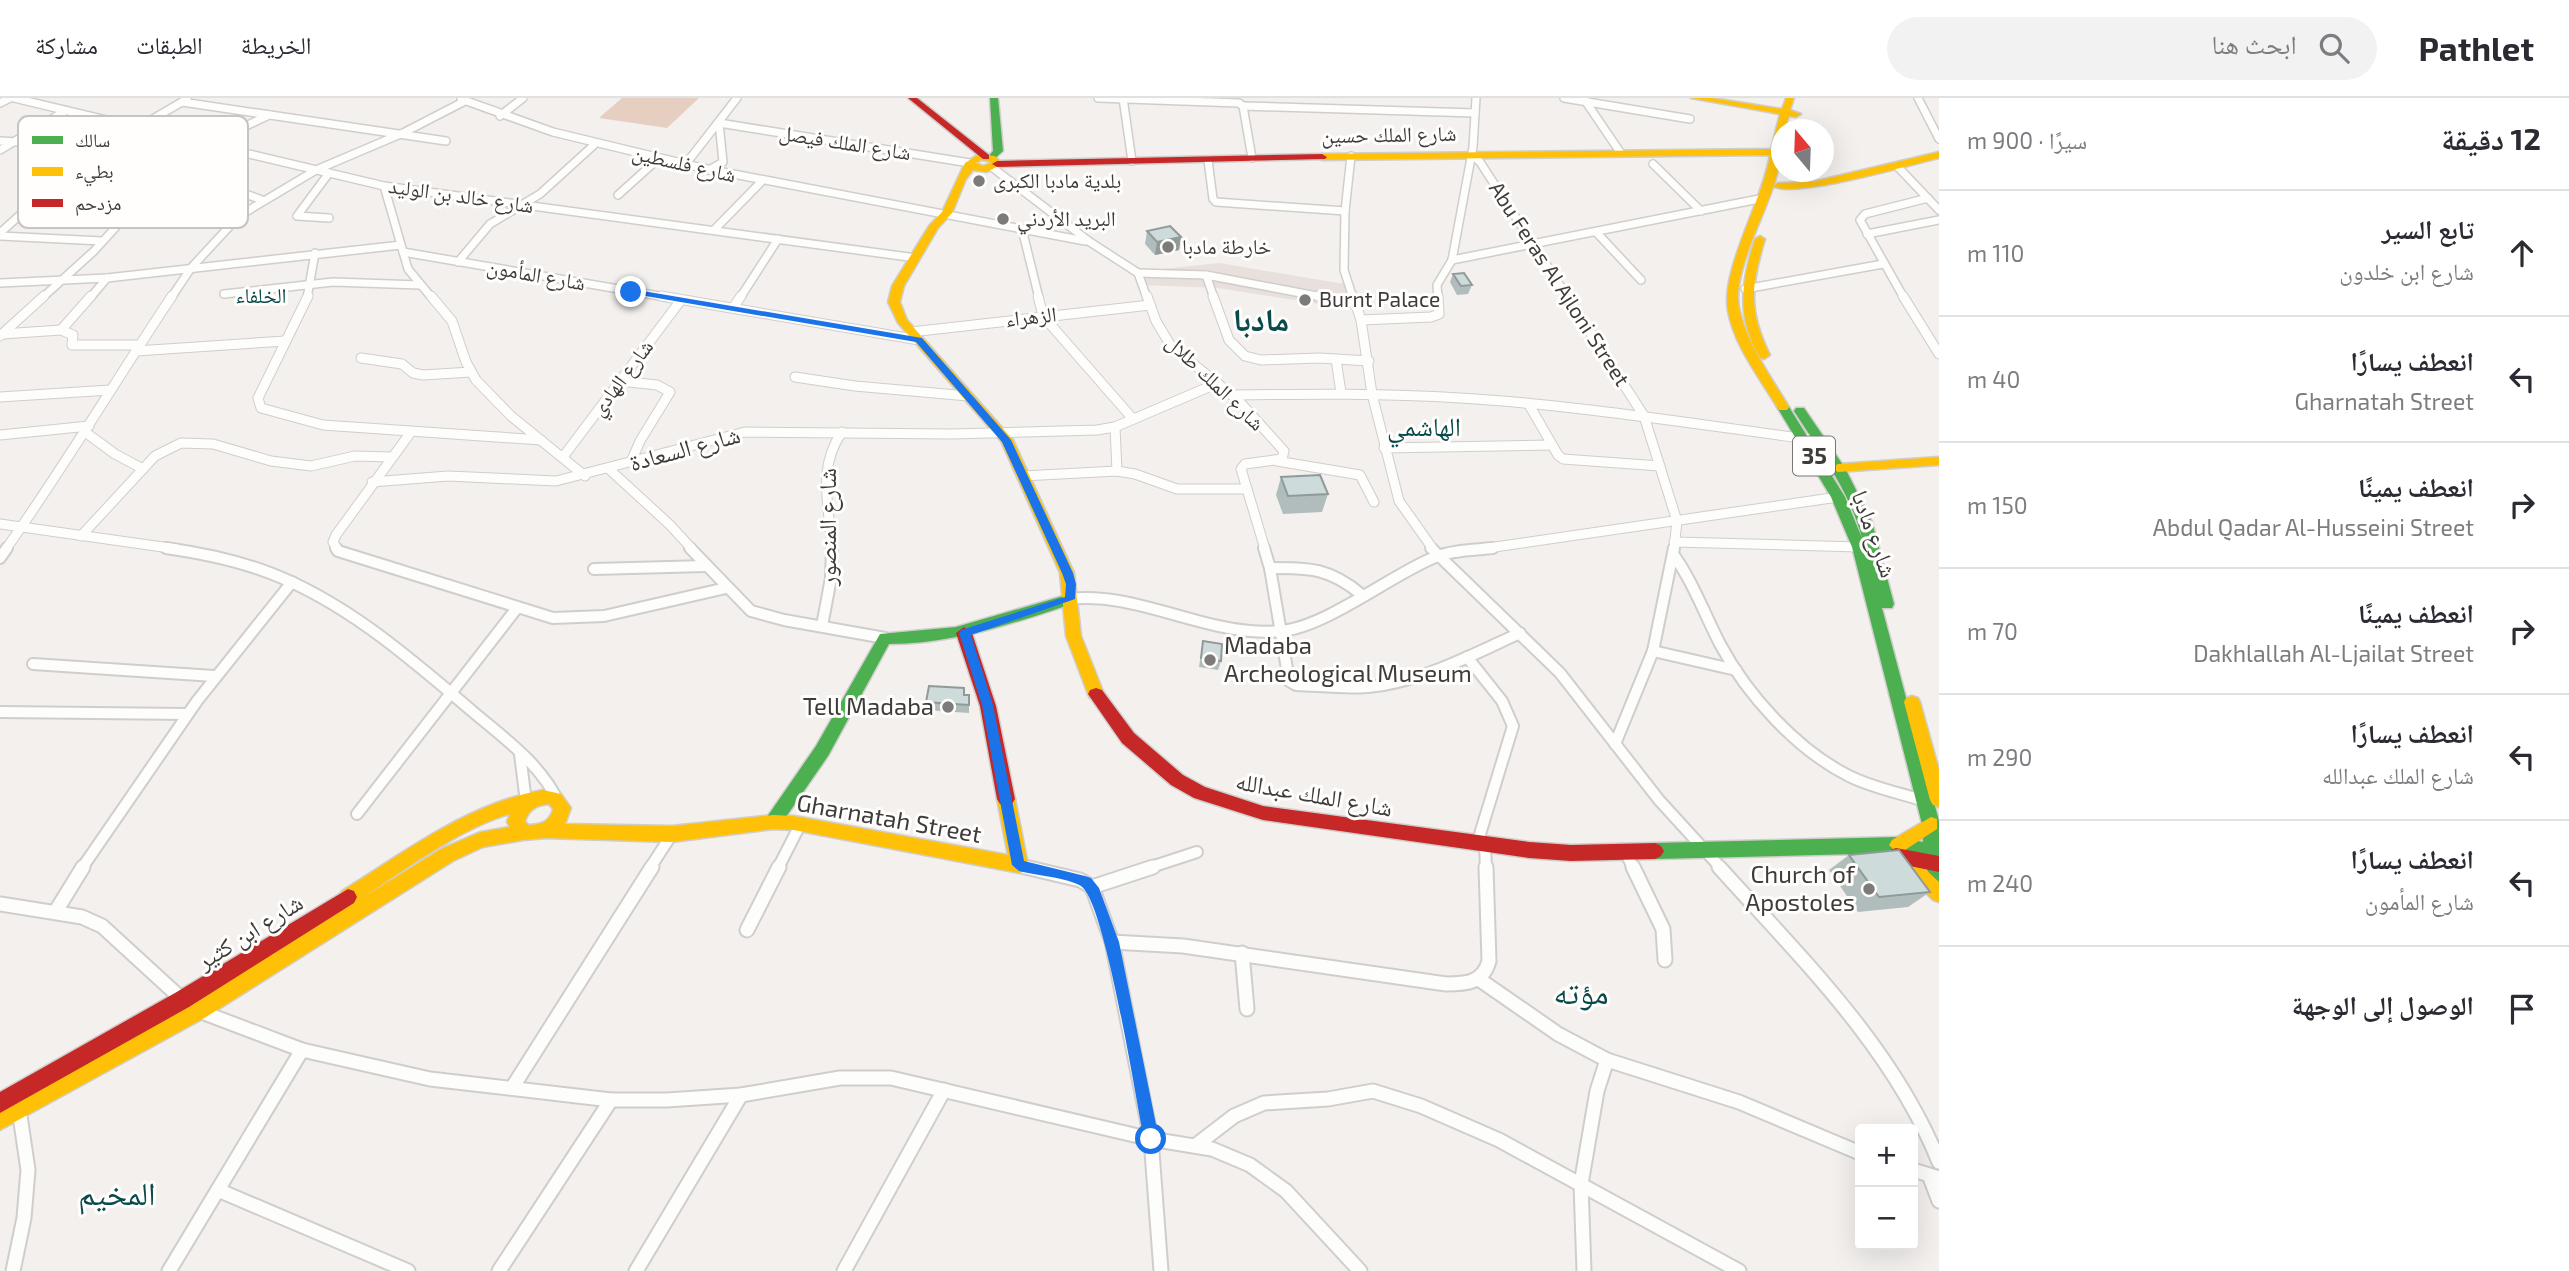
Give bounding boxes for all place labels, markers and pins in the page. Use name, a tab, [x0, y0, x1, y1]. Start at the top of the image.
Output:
place label: بلدية مادبا الكبرى	[993, 167, 1121, 193]
marker: بلدية مادبا الكبرى	[971, 173, 987, 189]
place label: البريد الأردني	[1017, 205, 1116, 235]
marker: البريد الأردني	[995, 211, 1011, 227]
place label: خارطة مادبا	[1182, 233, 1271, 259]
marker: خارطة مادبا	[1160, 239, 1176, 255]
place label: Burnt Palace	[1319, 286, 1440, 311]
marker: Burnt Palace	[1297, 292, 1313, 308]
place label: Madaba Archeological Museum	[1224, 630, 1472, 687]
marker: Madaba Archeological Museum	[1202, 652, 1218, 668]
place label: Tell Madaba	[803, 691, 934, 720]
marker: Tell Madaba	[940, 699, 956, 715]
place label: Church of Apostoles	[1745, 859, 1856, 916]
marker: Church of Apostoles	[1861, 881, 1877, 897]

